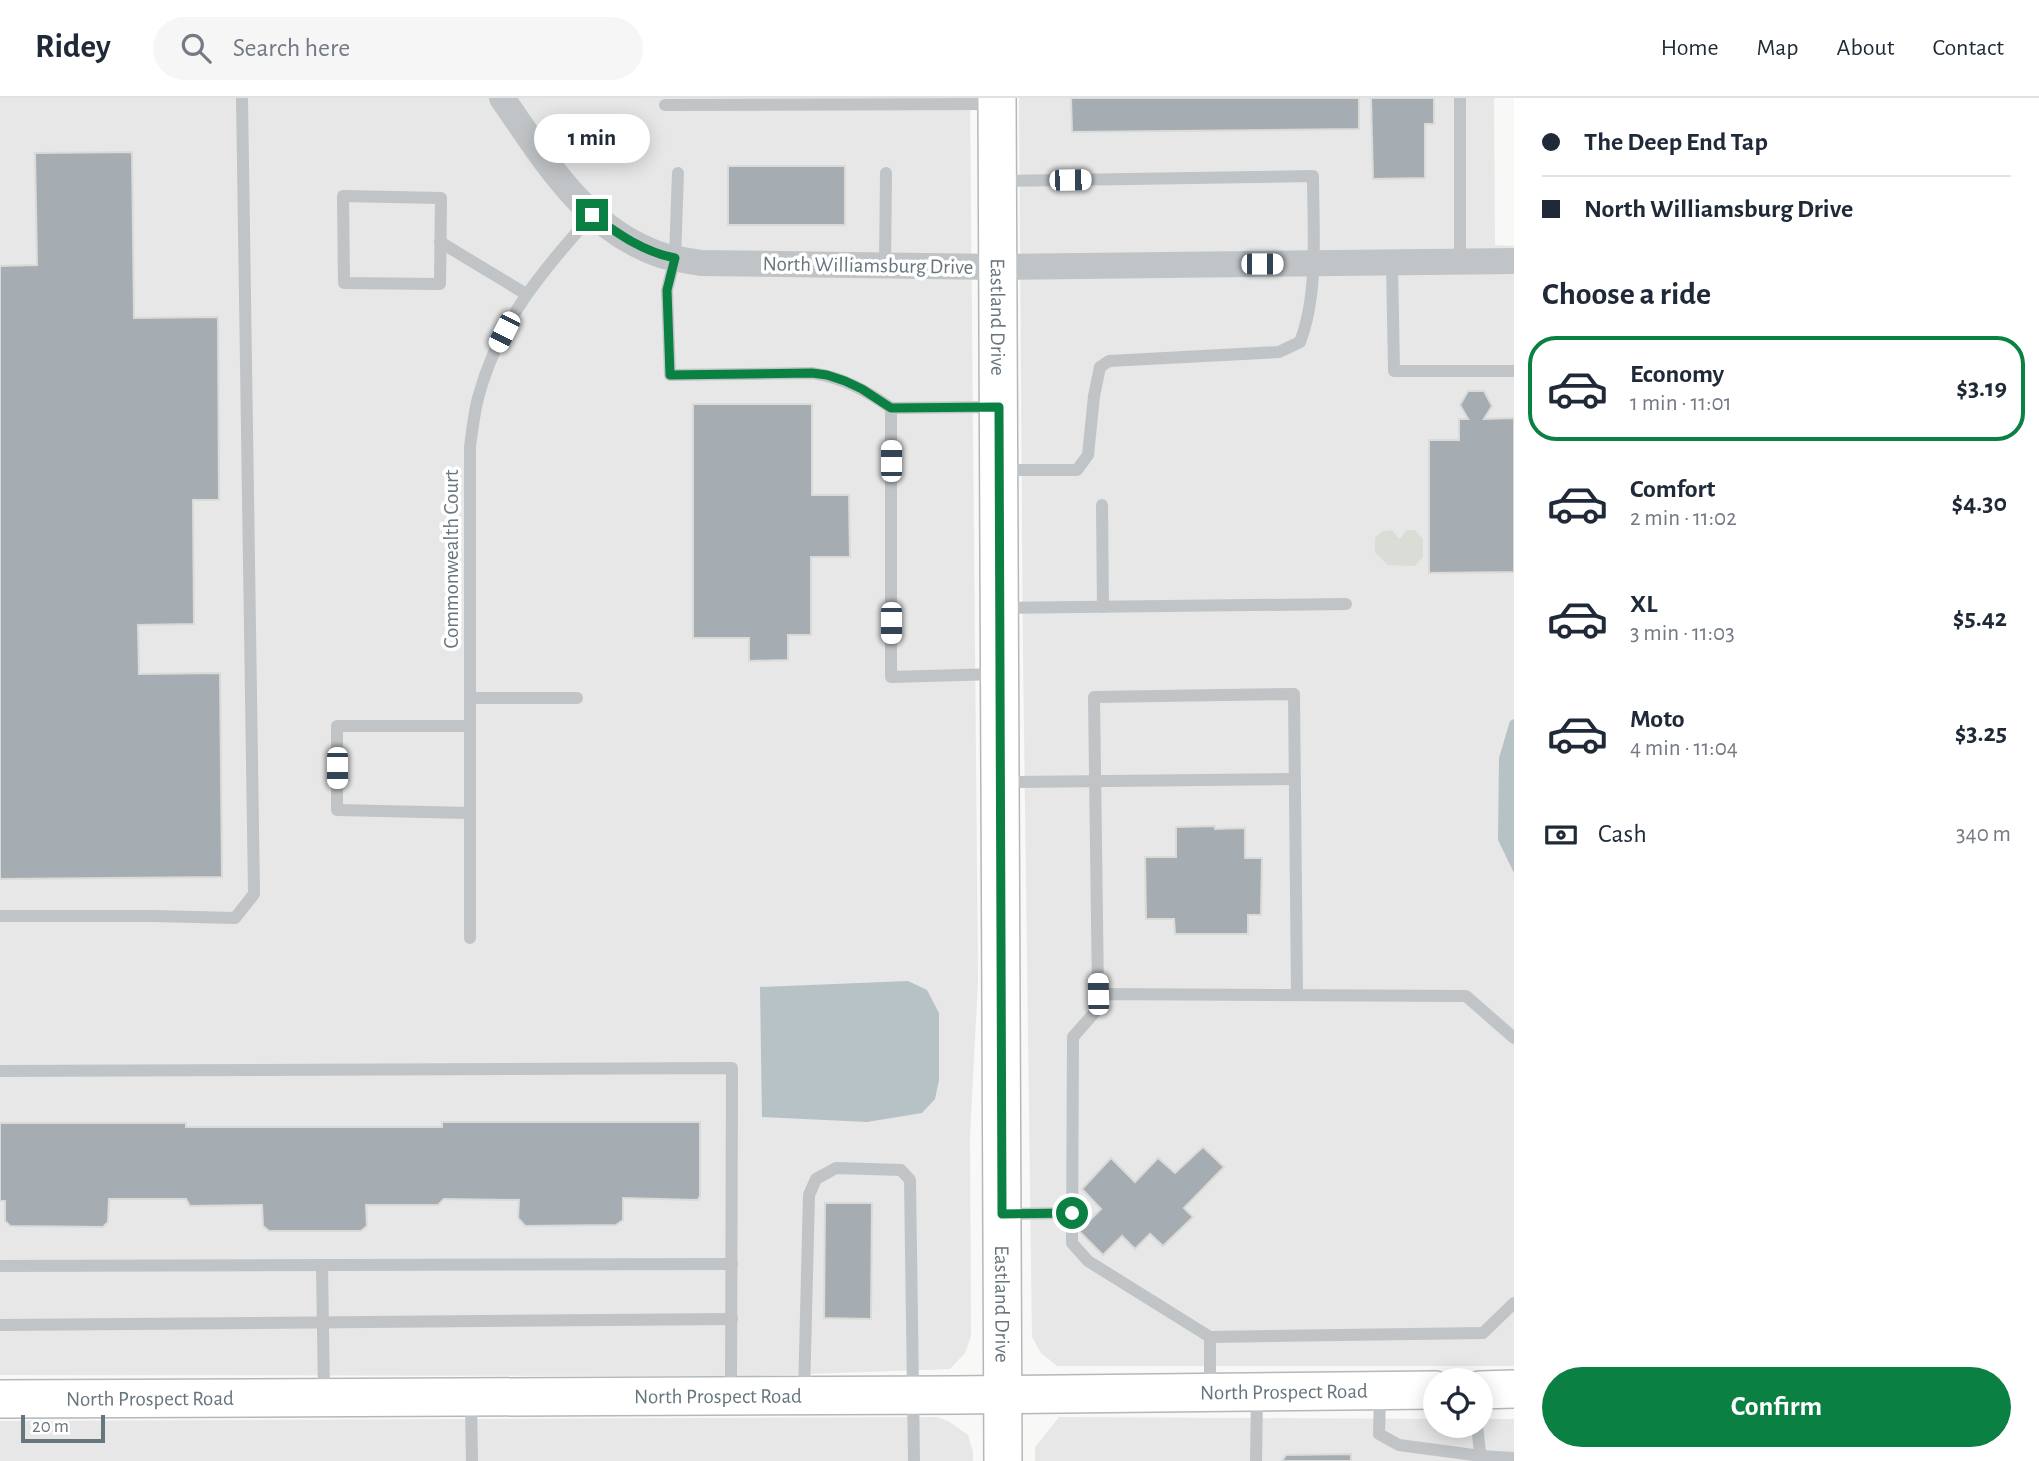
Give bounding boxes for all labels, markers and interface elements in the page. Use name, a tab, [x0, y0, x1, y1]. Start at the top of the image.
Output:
search box	[153, 17, 643, 80]
icon: search	[177, 29, 215, 67]
text: Ridey	[35, 31, 111, 64]
text: Search here	[233, 35, 350, 61]
text: Home	[1661, 36, 1719, 60]
text: Map	[1757, 36, 1799, 60]
text: About	[1837, 36, 1894, 60]
text: Contact	[1932, 36, 2004, 60]
callout: 1 min	[534, 114, 650, 162]
text: 1 min	[568, 127, 616, 150]
text: The Deep End Tap	[1584, 129, 1768, 155]
car	[1049, 169, 1092, 191]
text: North Williamsburg Drive	[1584, 196, 1853, 222]
route end	[576, 199, 608, 231]
street label: North Williamsburg Drive	[762, 253, 974, 278]
car	[1242, 254, 1284, 275]
street label: Eastland Drive	[987, 258, 1008, 376]
text: Choose a ride	[1542, 278, 1711, 310]
car	[486, 309, 523, 355]
icon: car	[1546, 357, 1609, 420]
text: Economy	[1630, 361, 1724, 387]
text: $3.19	[1956, 375, 2007, 401]
text: 1 min · 11:01	[1630, 392, 1732, 415]
car	[881, 440, 902, 482]
street label: Commonwealth Court	[441, 469, 462, 648]
icon: car	[1546, 472, 1609, 535]
text: Comfort	[1630, 476, 1715, 502]
text: $4.30	[1952, 490, 2007, 516]
text: 2 min · 11:02	[1630, 507, 1737, 530]
icon: car	[1546, 587, 1609, 650]
text: XL	[1630, 591, 1657, 617]
car	[881, 602, 902, 644]
text: $5.42	[1953, 605, 2007, 631]
text: 3 min · 11:03	[1630, 622, 1735, 645]
icon: car	[1546, 702, 1609, 765]
text: Moto	[1630, 706, 1685, 732]
text: $3.25	[1955, 720, 2007, 746]
text: 4 min · 11:04	[1630, 737, 1738, 760]
car	[327, 747, 348, 789]
icon: cash	[1542, 816, 1580, 854]
text: Cash	[1598, 821, 1647, 847]
text: 340 m	[1956, 823, 2011, 846]
car	[1088, 973, 1109, 1015]
route start	[1056, 1197, 1088, 1229]
street label: Eastland Drive	[991, 1245, 1013, 1363]
button: Confirm	[1542, 1367, 2011, 1447]
map controls	[1423, 1368, 1493, 1438]
button: locate	[1423, 1368, 1493, 1438]
street label: North Prospect Road	[1200, 1381, 1368, 1403]
street label: North Prospect Road	[634, 1386, 802, 1407]
street label: North Prospect Road	[66, 1388, 234, 1410]
scale bar	[21, 1412, 105, 1444]
text: 20 m	[32, 1417, 69, 1436]

